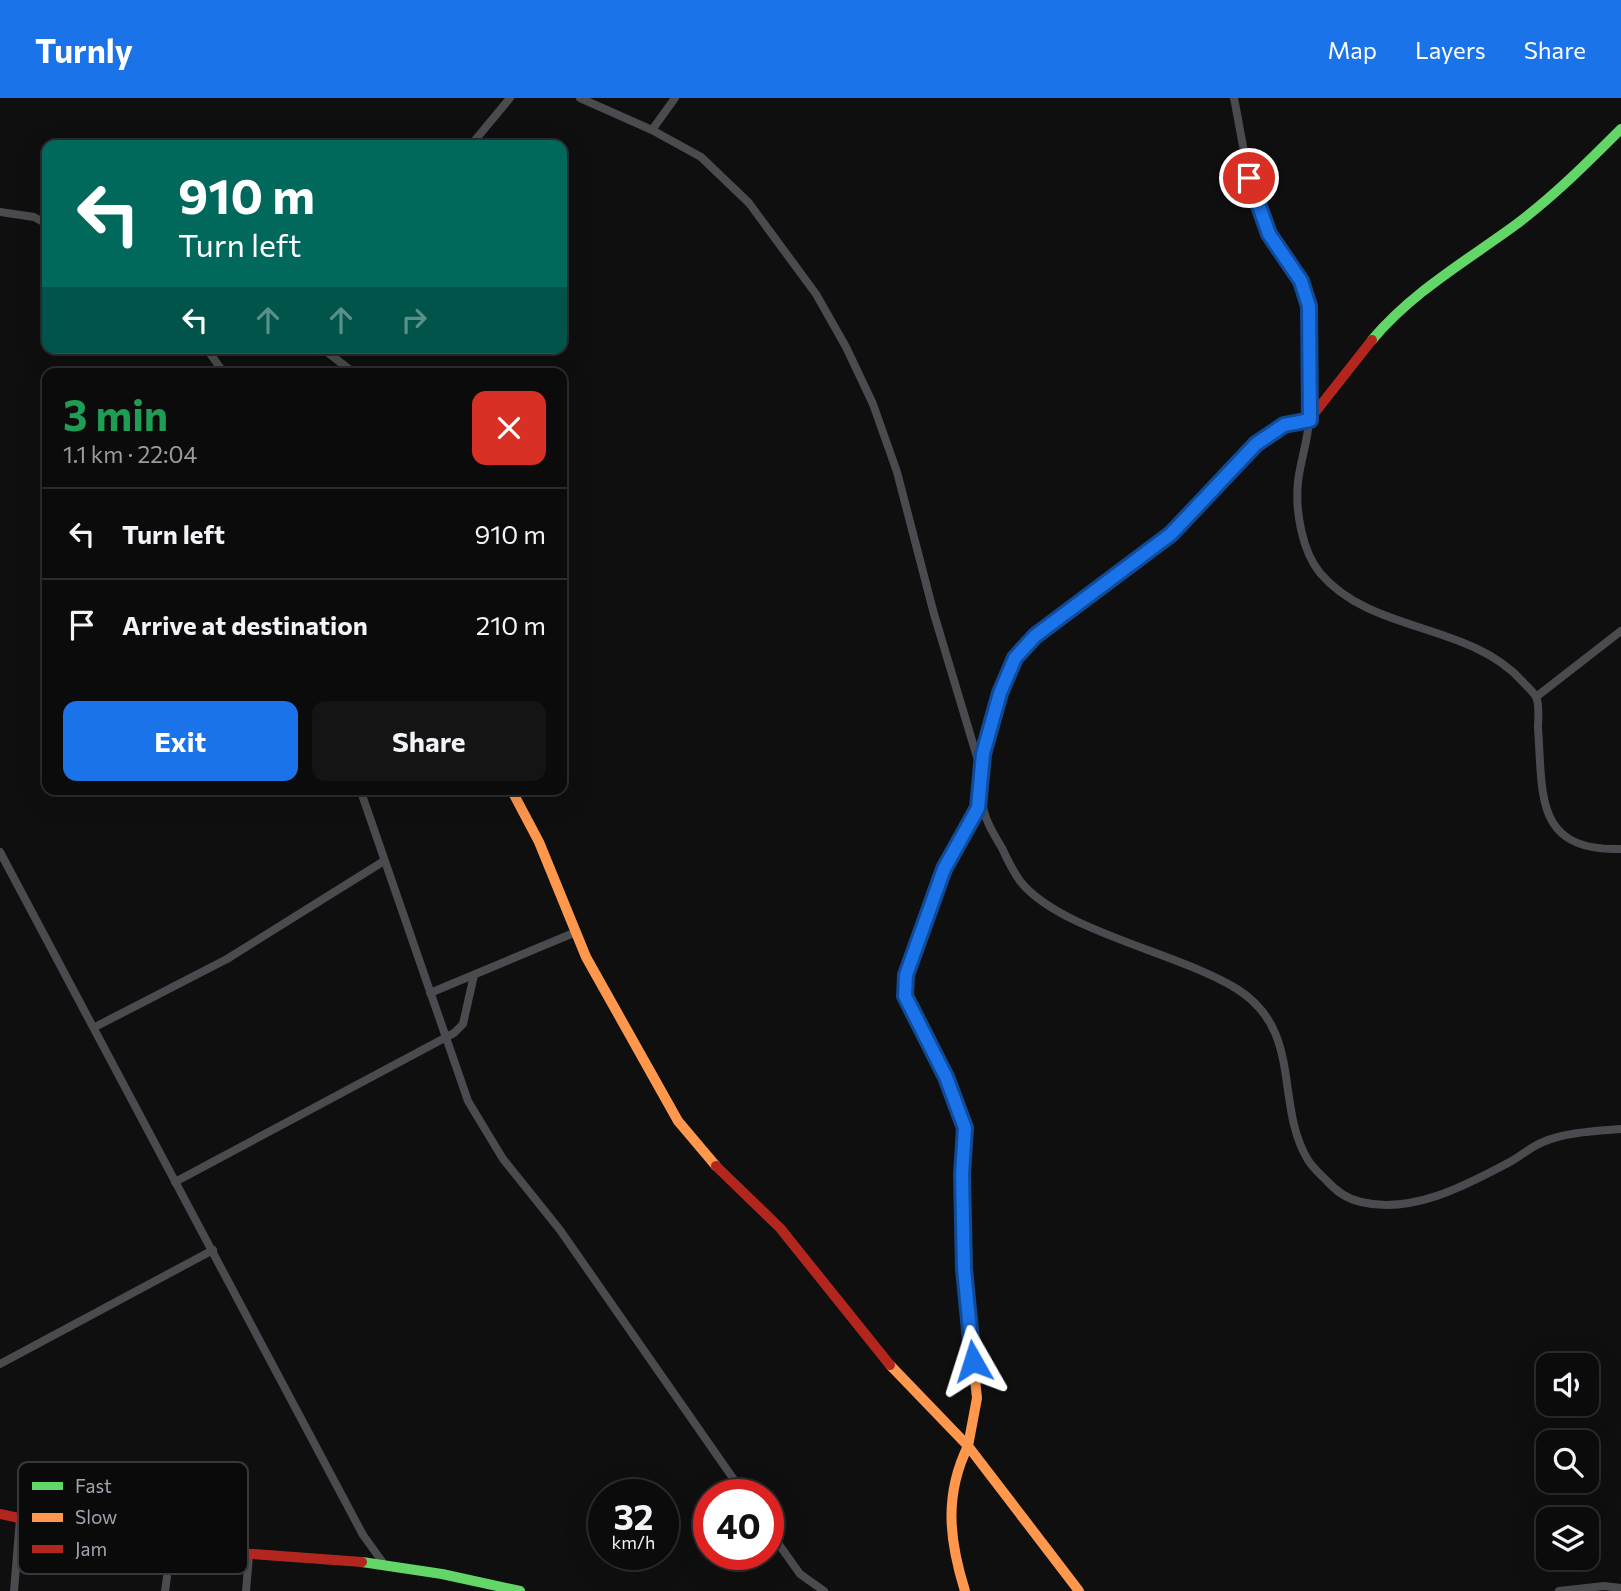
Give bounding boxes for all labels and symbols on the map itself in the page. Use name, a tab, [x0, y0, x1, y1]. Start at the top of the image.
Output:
pin	[1219, 148, 1279, 208]
position arrow	[936, 1324, 1010, 1398]
legend	[18, 1462, 248, 1574]
text: Fast	[75, 1474, 112, 1497]
speed limit sign: 40	[693, 1479, 784, 1570]
text: Slow	[75, 1505, 117, 1528]
text: Jam	[75, 1537, 107, 1560]

